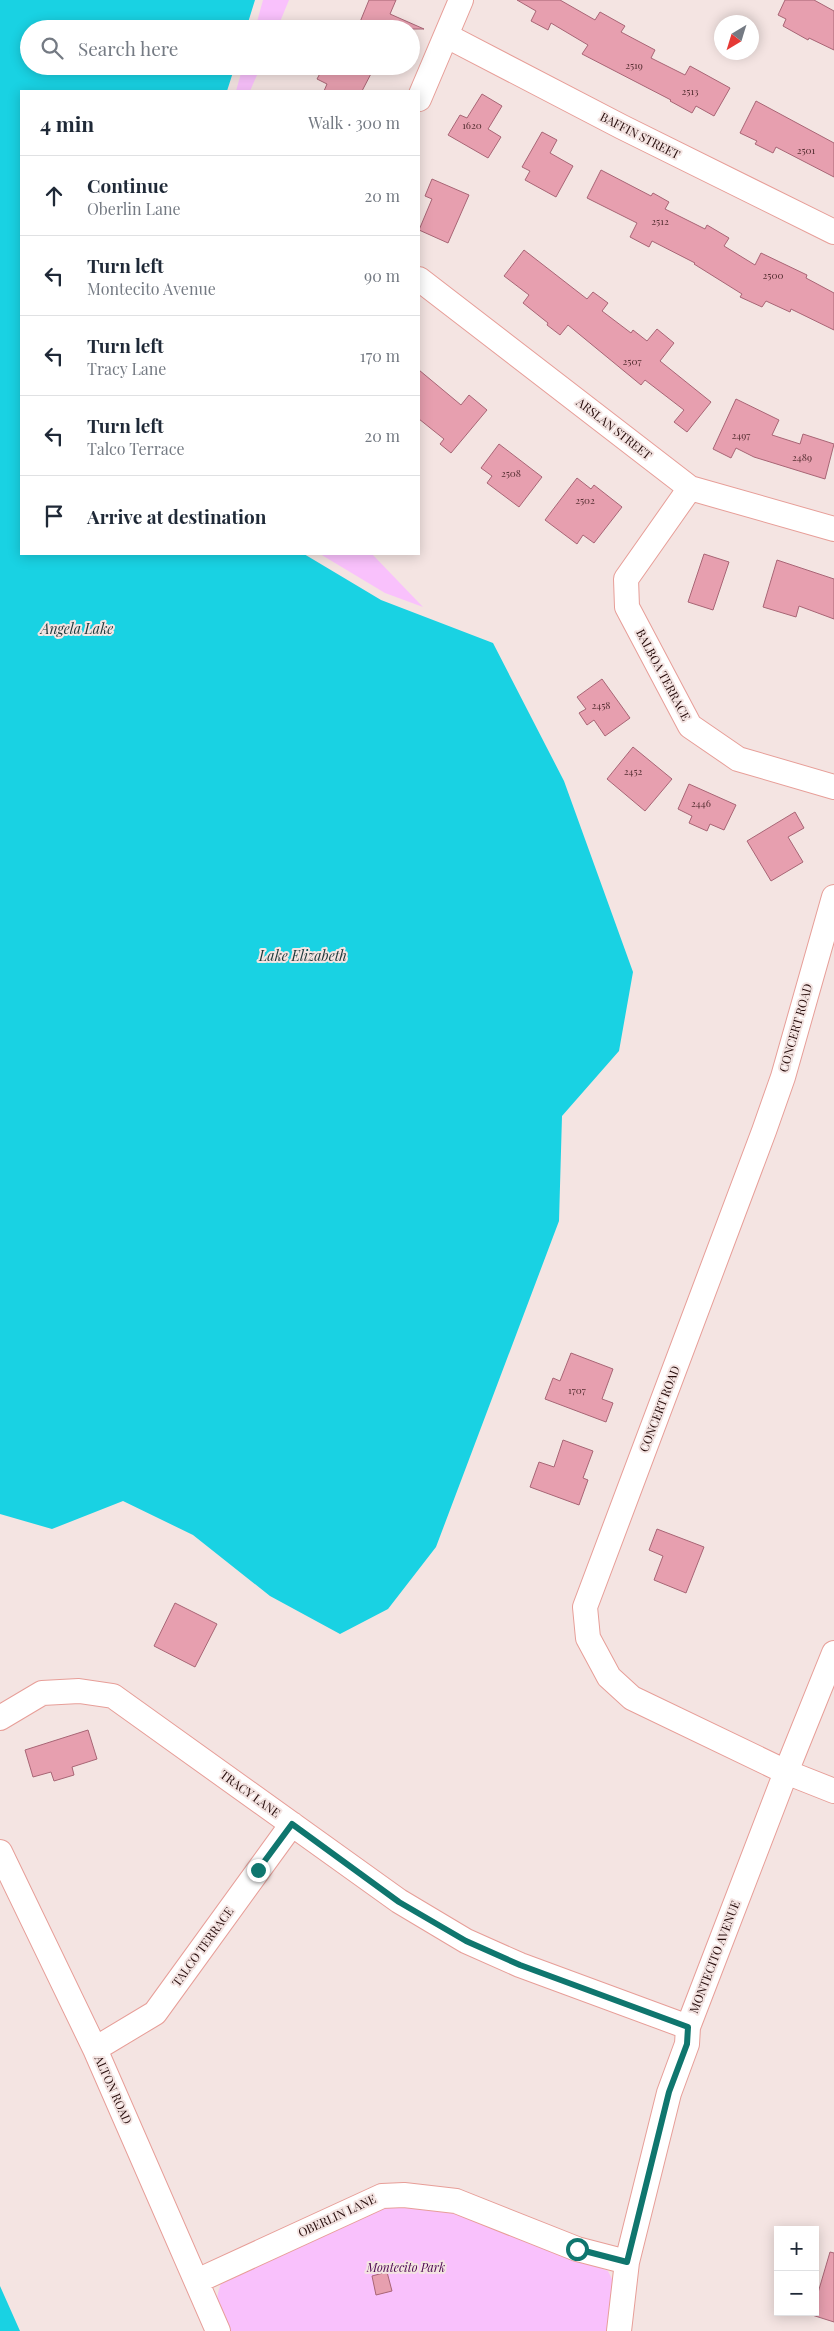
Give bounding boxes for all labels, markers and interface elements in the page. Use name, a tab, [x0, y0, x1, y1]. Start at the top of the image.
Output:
north arrow	[714, 15, 759, 60]
search box	[20, 20, 420, 75]
icon: search	[38, 34, 66, 62]
text: Search here	[78, 35, 178, 61]
house number: 2519	[625, 58, 643, 72]
house number: 2513	[682, 84, 699, 98]
street label: BAFFIN STREET	[598, 108, 684, 162]
text: 4 min	[40, 109, 94, 137]
text: Walk · 300 m	[308, 112, 400, 133]
house number: 1620	[462, 118, 482, 132]
house number: 2501	[797, 143, 816, 157]
text: Continue	[87, 172, 168, 198]
icon: ahead	[40, 182, 68, 210]
text: 20 m	[365, 185, 400, 206]
text: Oberlin Lane	[87, 198, 181, 219]
house number: 2512	[651, 214, 669, 228]
text: Turn left	[87, 252, 164, 278]
icon: left	[40, 262, 68, 290]
text: 90 m	[364, 265, 400, 286]
house number: 2500	[763, 268, 783, 282]
text: Montecito Avenue	[87, 278, 216, 299]
text: Turn left	[87, 332, 164, 358]
icon: left	[40, 342, 68, 370]
text: 170 m	[360, 345, 400, 366]
house number: 2507	[623, 354, 642, 368]
text: Tracy Lane	[87, 358, 166, 379]
street label: ARSLAN STREET	[573, 393, 656, 463]
text: Turn left	[87, 412, 164, 438]
icon: left	[40, 422, 68, 450]
text: 20 m	[365, 425, 400, 446]
house number: 2497	[732, 428, 750, 442]
text: Talco Terrace	[87, 438, 185, 459]
house number: 2489	[792, 450, 812, 464]
house number: 2508	[501, 466, 521, 480]
house number: 2502	[575, 493, 595, 507]
icon: arrive	[40, 502, 68, 530]
text: Arrive at destination	[87, 503, 267, 529]
water label: Angela Lake	[39, 619, 113, 638]
street label: BALBOA TERRACE	[633, 626, 695, 723]
house number: 2458	[591, 698, 611, 712]
house number: 2452	[624, 764, 643, 778]
house number: 2446	[691, 796, 711, 810]
water label: Lake Elizabeth	[258, 946, 347, 965]
street label: CONCERT ROAD	[775, 981, 815, 1074]
street label: CONCERT ROAD	[635, 1363, 683, 1454]
house number: 1707	[568, 1383, 586, 1397]
street label: TRACY LANE	[217, 1766, 284, 1820]
route end	[247, 1859, 270, 1882]
street label: MONTECITO AVENUE	[685, 1898, 743, 2015]
street label: TALCO TERRACE	[168, 1904, 236, 1989]
street label: ALTON ROAD	[91, 2052, 136, 2127]
street label: OBERLIN LANE	[295, 2190, 378, 2240]
map controls	[774, 2226, 819, 2316]
button: +	[774, 2226, 819, 2271]
route start	[566, 2238, 589, 2261]
park label: Montecito Park	[366, 2259, 445, 2275]
button: −	[774, 2271, 819, 2316]

